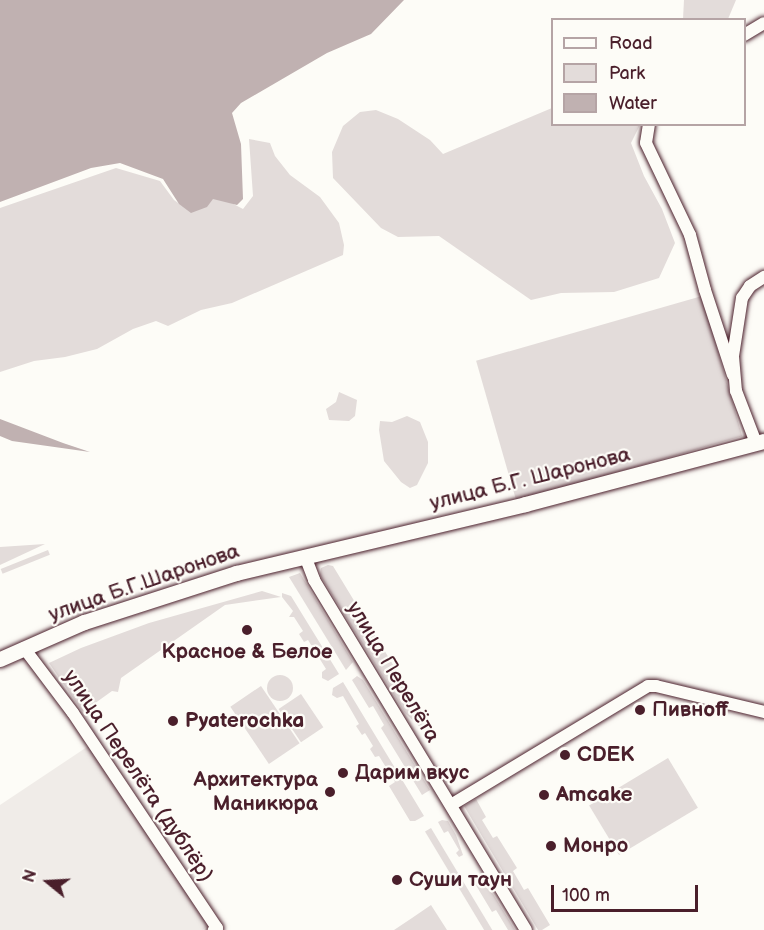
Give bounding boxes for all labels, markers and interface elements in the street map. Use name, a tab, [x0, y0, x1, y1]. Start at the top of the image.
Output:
legend	[551, 18, 746, 126]
text: Road	[609, 33, 653, 54]
text: Park	[609, 63, 645, 84]
text: Water	[609, 93, 657, 114]
street label: улица Б.Г. Шаронова	[427, 442, 633, 516]
street label: улица Б.Г.Шаронова	[45, 539, 243, 627]
street label: улица Перелёта	[341, 597, 445, 747]
marker: Красное & Белое	[240, 623, 254, 637]
place label: Красное & Белое	[161, 639, 333, 665]
street label: улица Перелёта (дублёр)	[58, 665, 218, 887]
place label: Пивнoff	[652, 697, 729, 723]
marker: Пивнoff	[633, 703, 647, 717]
place label: Pyaterochka	[185, 708, 304, 734]
marker: Pyaterochka	[166, 714, 180, 728]
place label: CDEK	[577, 742, 634, 768]
marker: CDEK	[558, 748, 572, 762]
place label: Дарим вкус	[355, 760, 469, 786]
marker: Дарим вкус	[336, 766, 350, 780]
place label: Архитектура Маникюра	[194, 767, 318, 817]
place label: Amcake	[556, 782, 633, 808]
marker: Архитектура Маникюра	[323, 785, 337, 799]
marker: Amcake	[537, 788, 551, 802]
place label: Монро	[563, 833, 628, 859]
marker: Монро	[544, 839, 558, 853]
north arrow	[18, 852, 78, 912]
place label: Суши таун	[409, 867, 512, 893]
text: N	[20, 868, 41, 885]
marker: Суши таун	[390, 873, 404, 887]
scale bar	[554, 873, 701, 911]
text: 100 m	[562, 885, 610, 906]

